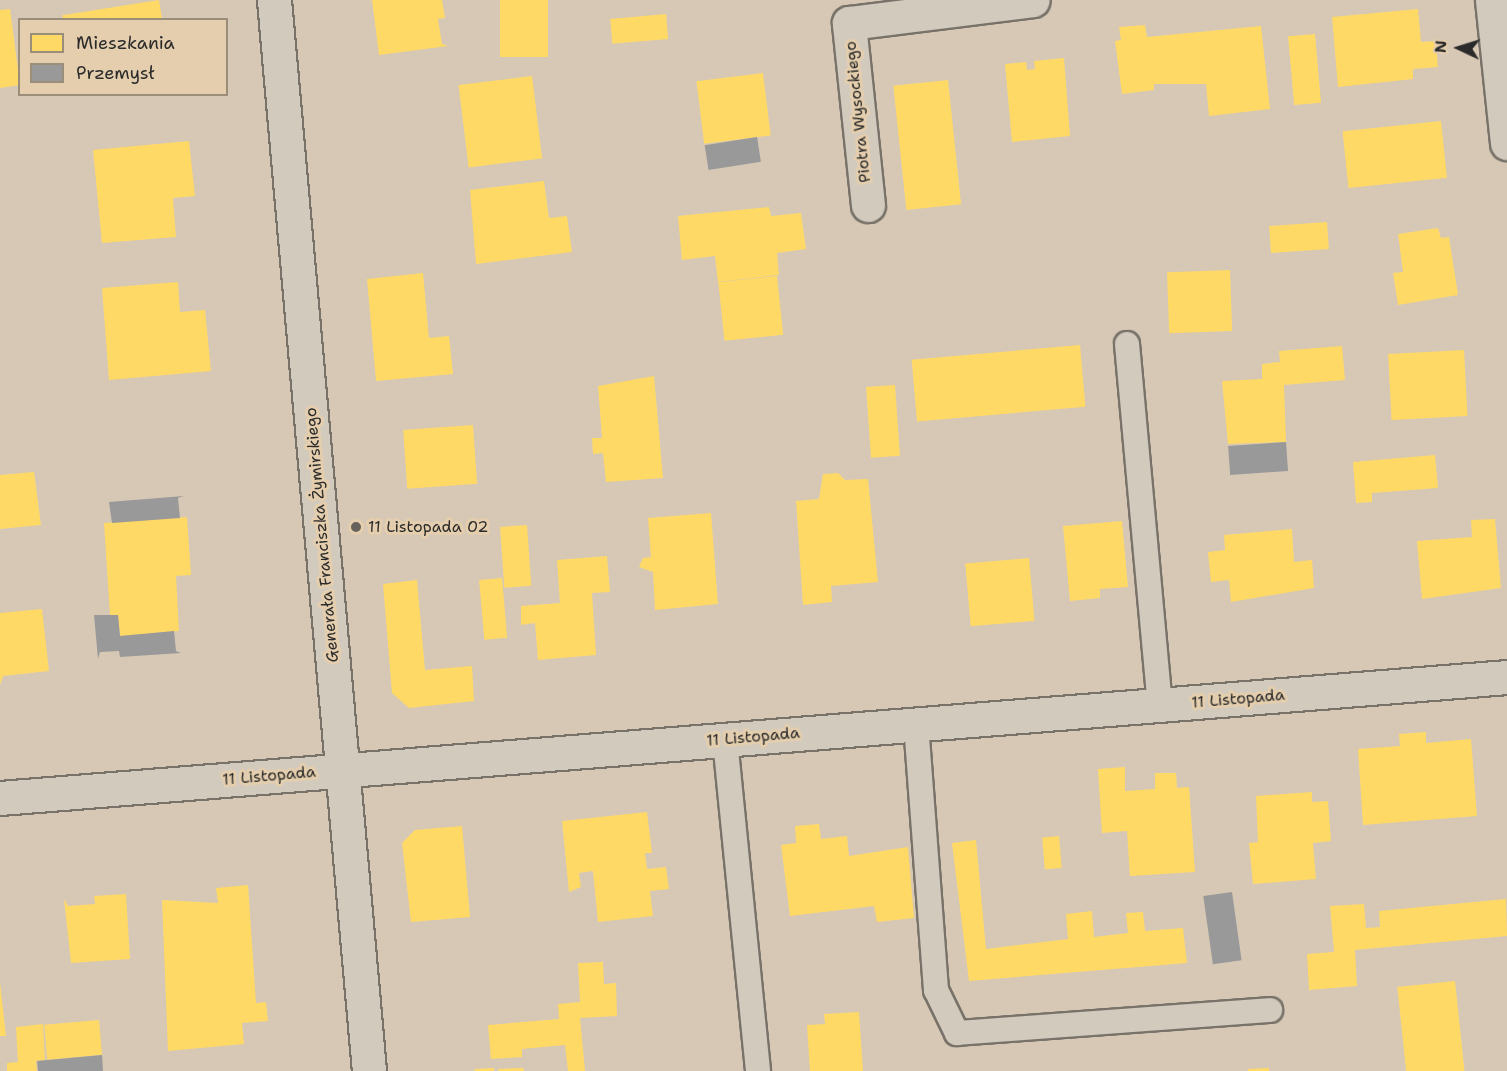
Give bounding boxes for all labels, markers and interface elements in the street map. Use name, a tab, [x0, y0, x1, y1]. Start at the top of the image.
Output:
legend	[18, 18, 228, 96]
north arrow	[1429, 18, 1489, 78]
text: Mieszkania	[76, 31, 175, 55]
street label: Piotra Wysockiego	[841, 40, 875, 184]
text: N	[1430, 40, 1451, 54]
text: Przemysł	[76, 61, 155, 85]
street label: Generała Franciszka Żymirskiego	[301, 407, 343, 663]
place label: 11 Listopada 02	[368, 517, 488, 537]
marker: 11 Listopada 02	[349, 520, 363, 534]
street label: 11 Listopada	[1191, 685, 1285, 713]
street label: 11 Listopada	[706, 723, 800, 751]
street label: 11 Listopada	[222, 762, 316, 790]

